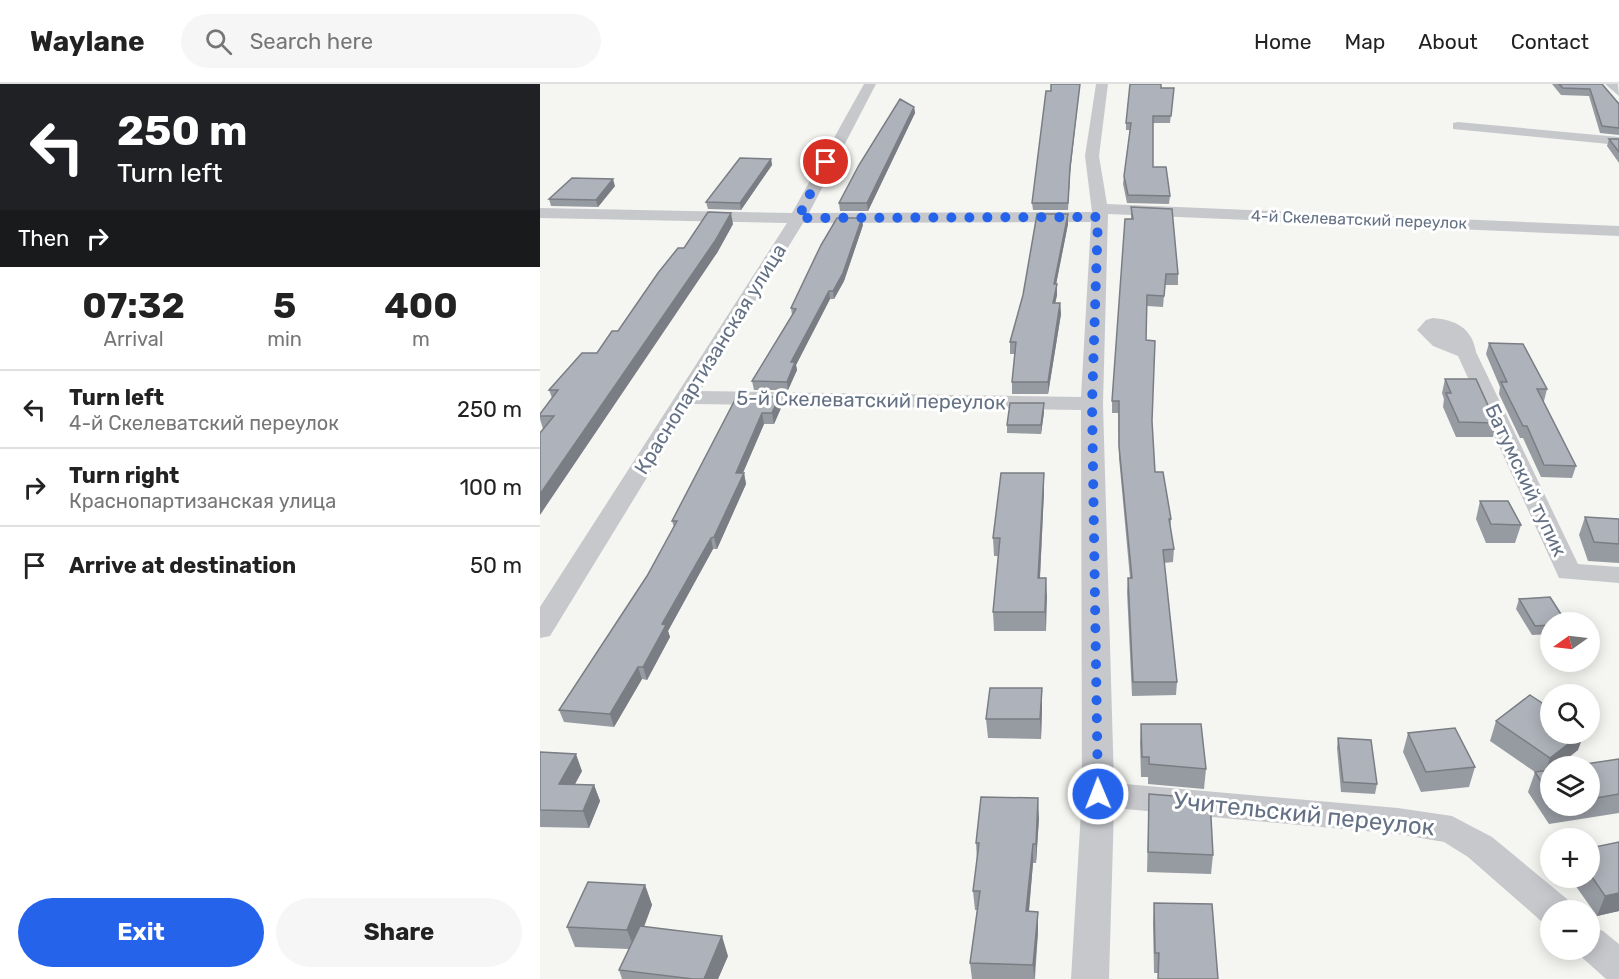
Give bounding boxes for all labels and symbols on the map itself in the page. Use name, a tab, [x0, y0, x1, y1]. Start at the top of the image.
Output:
pin	[800, 136, 851, 187]
street label: 4-й Скелеватский переулок	[1251, 206, 1468, 233]
street label: Краснопартизанская улица	[629, 239, 791, 479]
street label: 5-й Скелеватский переулок	[736, 386, 1006, 414]
street label: Батумский тупик	[1480, 400, 1572, 560]
north arrow	[1540, 612, 1600, 672]
position arrow	[1066, 762, 1130, 826]
street label: Учительский переулок	[1172, 786, 1436, 842]

